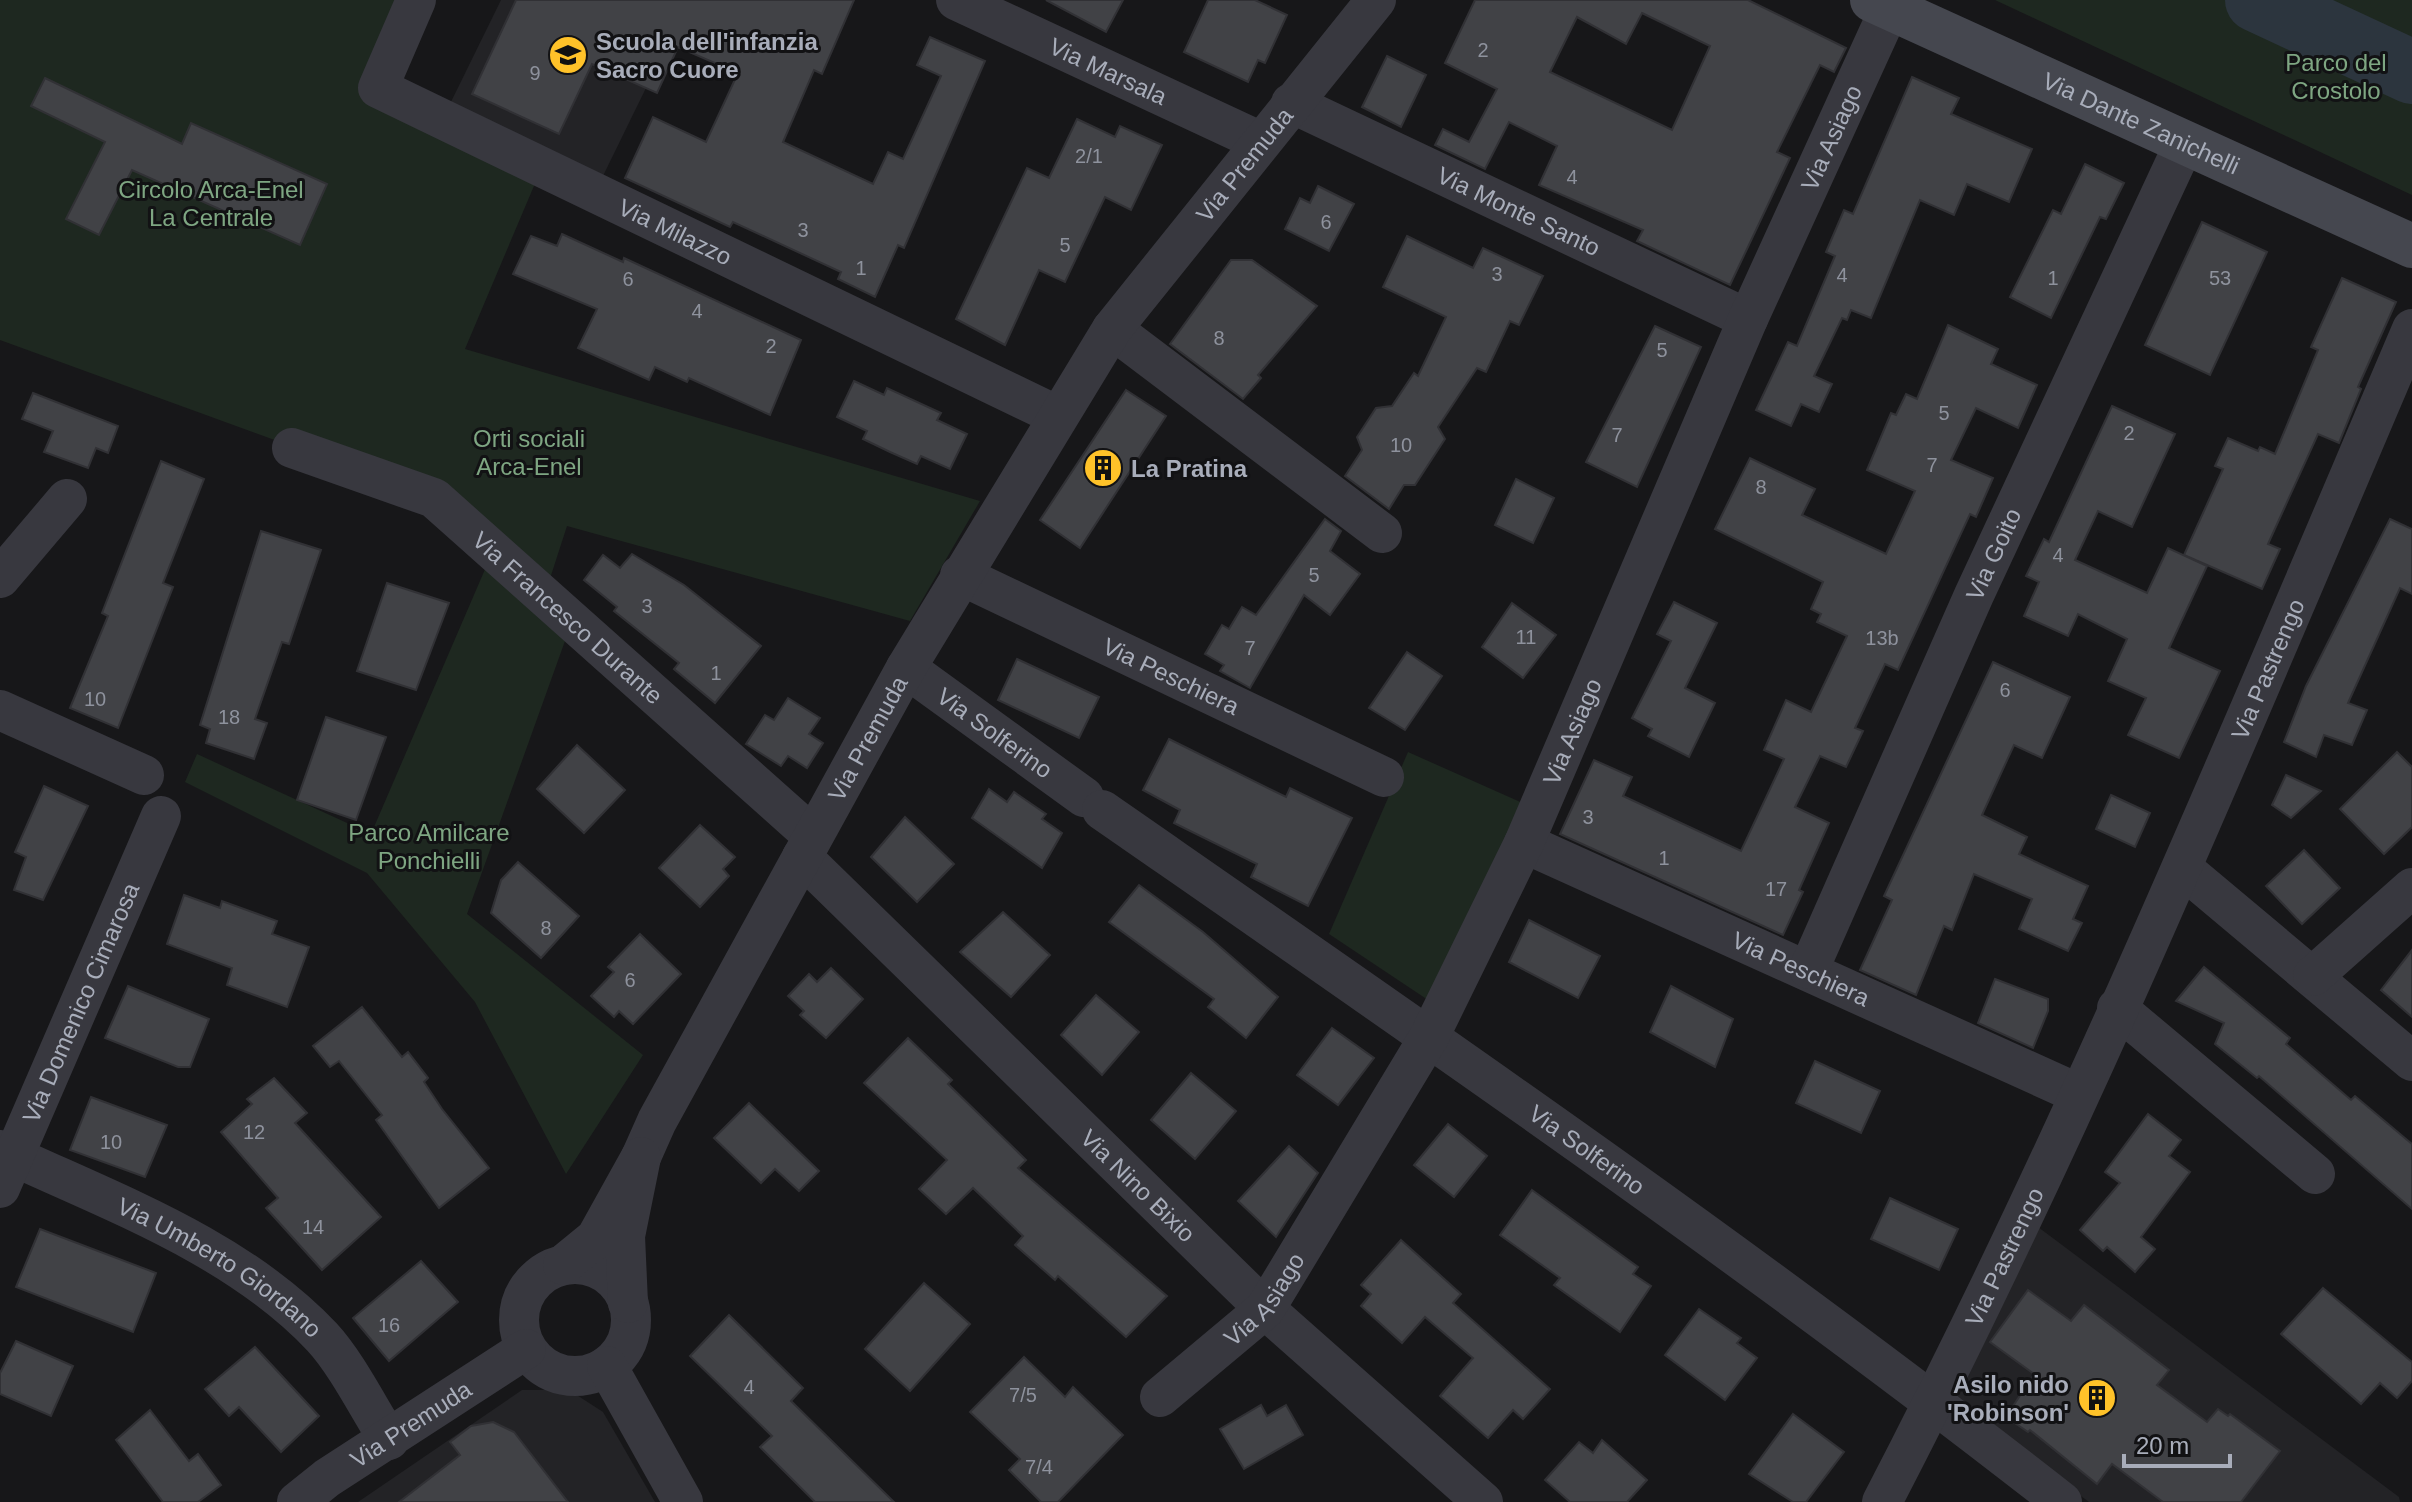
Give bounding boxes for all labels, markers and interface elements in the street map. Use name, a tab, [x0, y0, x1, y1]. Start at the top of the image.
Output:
place label: Scuola dell'infanzia Sacro Cuore	[596, 28, 818, 83]
street label: Via Marsala	[1045, 32, 1172, 110]
school or university icon: Scuola dell'infanzia Sacro Cuore	[547, 34, 589, 76]
house number: 2	[1477, 39, 1489, 61]
park label: Parco del Crostolo	[2285, 49, 2387, 104]
house number: 9	[529, 62, 541, 84]
street label: Via Dante Zanichelli	[2039, 66, 2244, 179]
street label: Via Asiago	[1795, 80, 1867, 195]
street label: Via Premuda	[1190, 102, 1298, 227]
house number: 2/1	[1075, 145, 1103, 167]
street label: Via Monte Santo	[1433, 161, 1605, 261]
house number: 4	[1566, 166, 1578, 188]
park label: Circolo Arca-Enel La Centrale	[118, 176, 304, 231]
street label: Via Milazzo	[614, 193, 736, 270]
house number: 6	[1320, 211, 1332, 233]
house number: 3	[797, 219, 809, 241]
house number: 5	[1059, 234, 1071, 256]
house number: 1	[855, 257, 867, 279]
house number: 3	[1491, 263, 1503, 285]
house number: 4	[1836, 264, 1848, 286]
house number: 1	[2047, 267, 2059, 289]
house number: 53	[2209, 267, 2231, 289]
house number: 6	[622, 268, 634, 290]
house number: 4	[691, 300, 703, 322]
house number: 8	[1213, 327, 1225, 349]
house number: 2	[765, 335, 777, 357]
house number: 5	[1656, 339, 1668, 361]
house number: 5	[1938, 402, 1950, 424]
house number: 2	[2123, 422, 2135, 444]
house number: 7	[1611, 424, 1623, 446]
park label: Orti sociali Arca-Enel	[473, 425, 585, 480]
house number: 10	[1390, 434, 1412, 456]
building icon: La Pratina	[1082, 447, 1124, 489]
house number: 7	[1926, 454, 1938, 476]
place label: La Pratina	[1131, 455, 1248, 482]
house number: 8	[1755, 476, 1767, 498]
street label: Via Goito	[1960, 504, 2026, 604]
street label: Via Francesco Durante	[467, 526, 668, 709]
house number: 4	[2052, 544, 2064, 566]
house number: 5	[1308, 564, 1320, 586]
house number: 3	[641, 595, 653, 617]
street label: Via Pastrengo	[2225, 595, 2309, 743]
house number: 11	[1516, 626, 1536, 648]
house number: 13b	[1865, 627, 1899, 649]
street label: Via Peschiera	[1099, 632, 1244, 720]
house number: 7	[1244, 637, 1256, 659]
house number: 1	[710, 662, 722, 684]
street label: Via Premuda	[822, 671, 913, 806]
street label: Via Asiago	[1537, 674, 1606, 789]
house number: 6	[1999, 679, 2011, 701]
street label: Via Solferino	[932, 682, 1058, 783]
house number: 10	[84, 688, 106, 710]
house number: 18	[218, 706, 240, 728]
house number: 3	[1582, 806, 1594, 828]
park label: Parco Amilcare Ponchielli	[348, 819, 510, 874]
house number: 1	[1658, 847, 1670, 869]
street label: Via Domenico Cimarosa	[17, 878, 144, 1127]
house number: 17	[1765, 878, 1787, 900]
house number: 8	[540, 917, 552, 939]
street label: Via Peschiera	[1728, 926, 1874, 1011]
house number: 6	[624, 969, 636, 991]
street label: Via Solferino	[1524, 1099, 1650, 1200]
house number: 12	[243, 1121, 265, 1143]
street label: Via Nino Bixio	[1076, 1124, 1201, 1247]
house number: 10	[100, 1131, 122, 1153]
street label: Via Pastrengo	[1959, 1183, 2049, 1330]
street label: Via Umberto Giordano	[113, 1192, 328, 1342]
house number: 14	[302, 1216, 324, 1238]
street label: Via Asiago	[1218, 1248, 1309, 1351]
house number: 16	[378, 1314, 400, 1336]
place label: Asilo nido 'Robinson'	[1947, 1371, 2069, 1426]
street label: Via Premuda	[345, 1375, 477, 1473]
house number: 4	[743, 1376, 755, 1398]
building icon: Asilo nido 'Robinson'	[2076, 1377, 2118, 1419]
house number: 7/5	[1009, 1384, 1037, 1406]
scale bar	[2124, 1418, 2230, 1468]
text: 20 m	[2136, 1432, 2189, 1459]
house number: 7/4	[1025, 1456, 1053, 1478]

